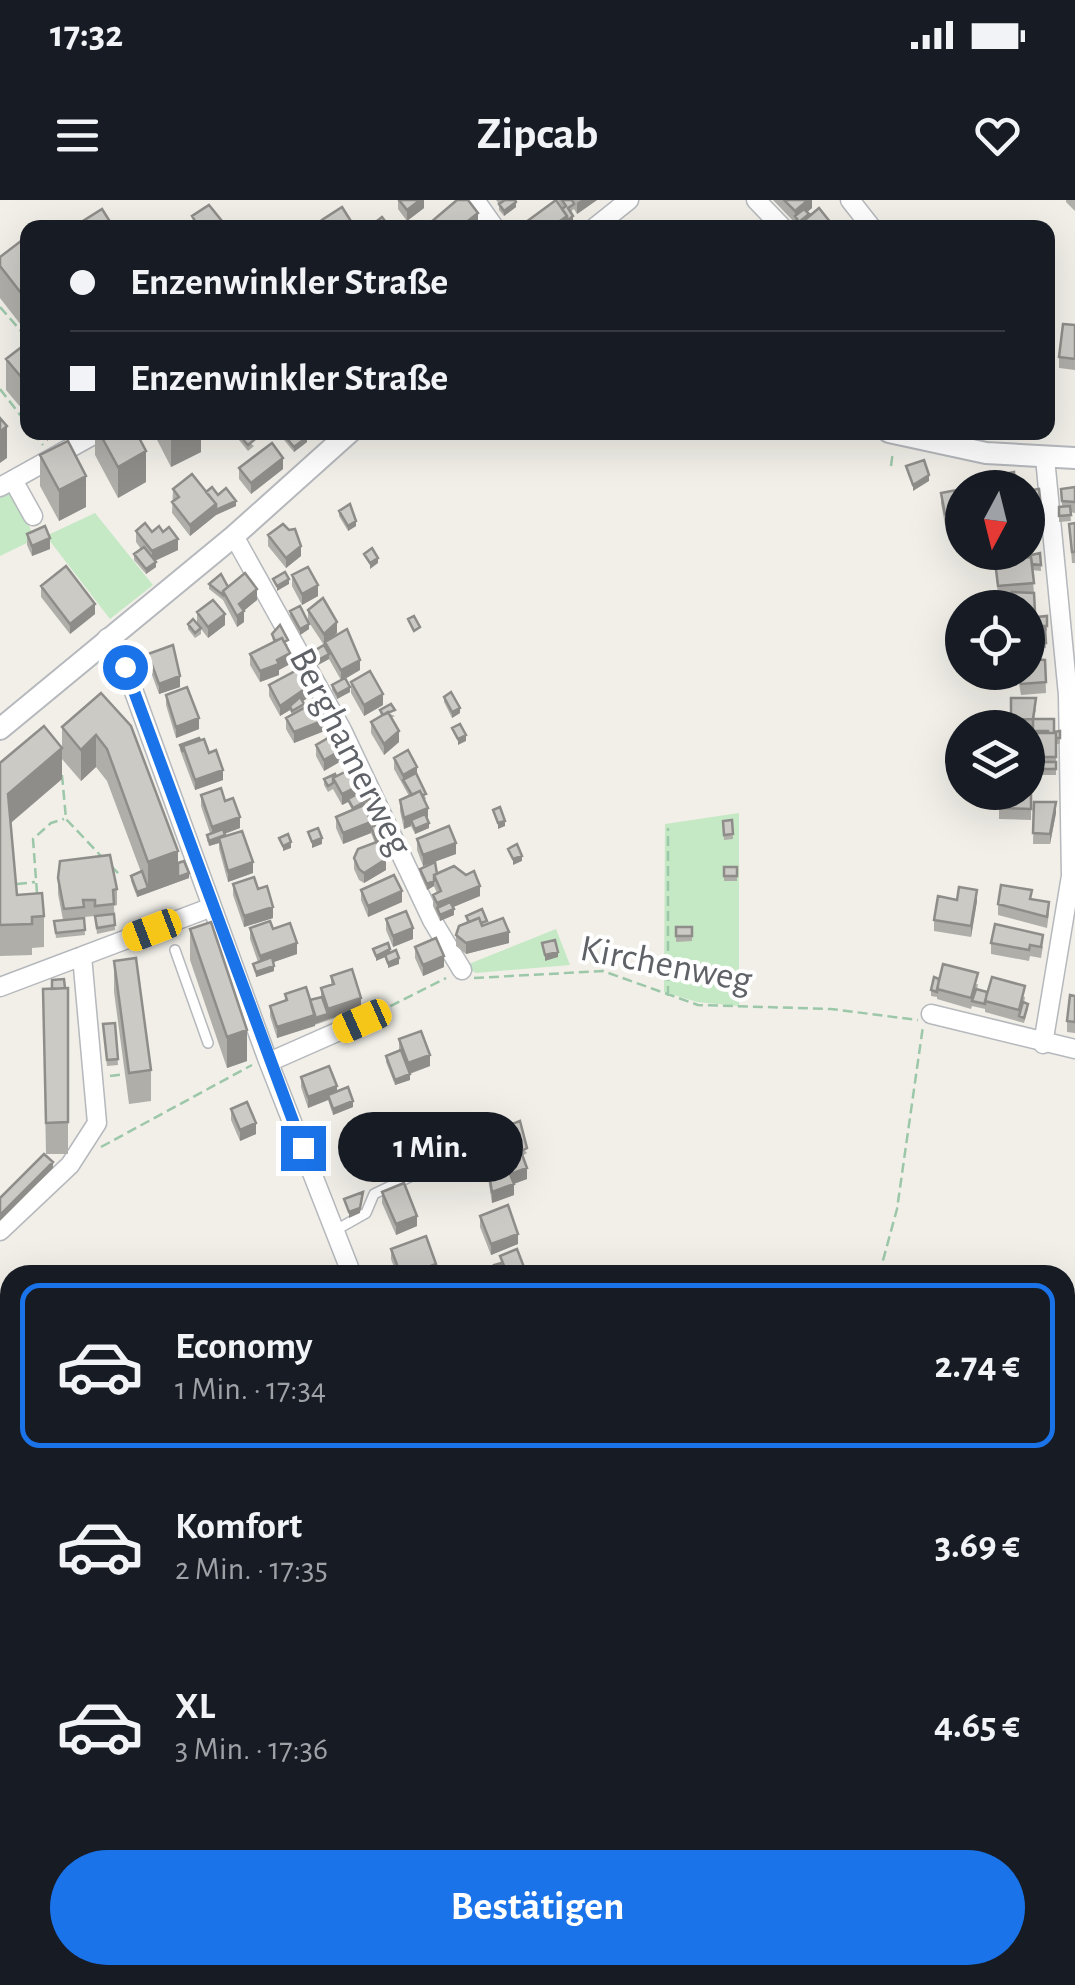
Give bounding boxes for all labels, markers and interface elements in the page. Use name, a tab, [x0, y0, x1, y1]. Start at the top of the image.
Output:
text: 17:32	[50, 16, 123, 54]
icon: menu	[50, 108, 105, 163]
icon: heart	[970, 108, 1025, 163]
text: Zipcab	[477, 112, 598, 157]
text: Enzenwinkler Straße	[130, 264, 448, 302]
text: Enzenwinkler Straße	[130, 360, 448, 398]
north arrow	[945, 470, 1045, 570]
map controls	[945, 470, 1045, 810]
button: locate	[945, 590, 1045, 690]
street label: Berghamerweg	[282, 642, 419, 862]
route start	[103, 645, 148, 690]
button: layers	[945, 710, 1045, 810]
car	[119, 905, 185, 955]
street label: Kirchenweg	[577, 930, 755, 1000]
car	[328, 995, 396, 1047]
callout: 1 Min.	[338, 1113, 523, 1183]
route end	[281, 1126, 326, 1171]
text: 1 Min.	[393, 1131, 468, 1163]
icon: car	[55, 1321, 145, 1411]
text: Economy	[175, 1328, 313, 1366]
text: 2.74 €	[934, 1347, 1020, 1385]
text: 1 Min. · 17:34	[175, 1373, 326, 1405]
icon: car	[55, 1501, 145, 1591]
text: Komfort	[175, 1508, 302, 1546]
text: 3.69 €	[935, 1527, 1020, 1565]
text: 2 Min. · 17:35	[175, 1553, 328, 1585]
icon: car	[55, 1681, 145, 1771]
text: XL	[175, 1688, 215, 1726]
text: 4.65 €	[934, 1707, 1020, 1745]
text: 3 Min. · 17:36	[175, 1733, 328, 1765]
button: Bestätigen	[50, 1850, 1025, 1965]

